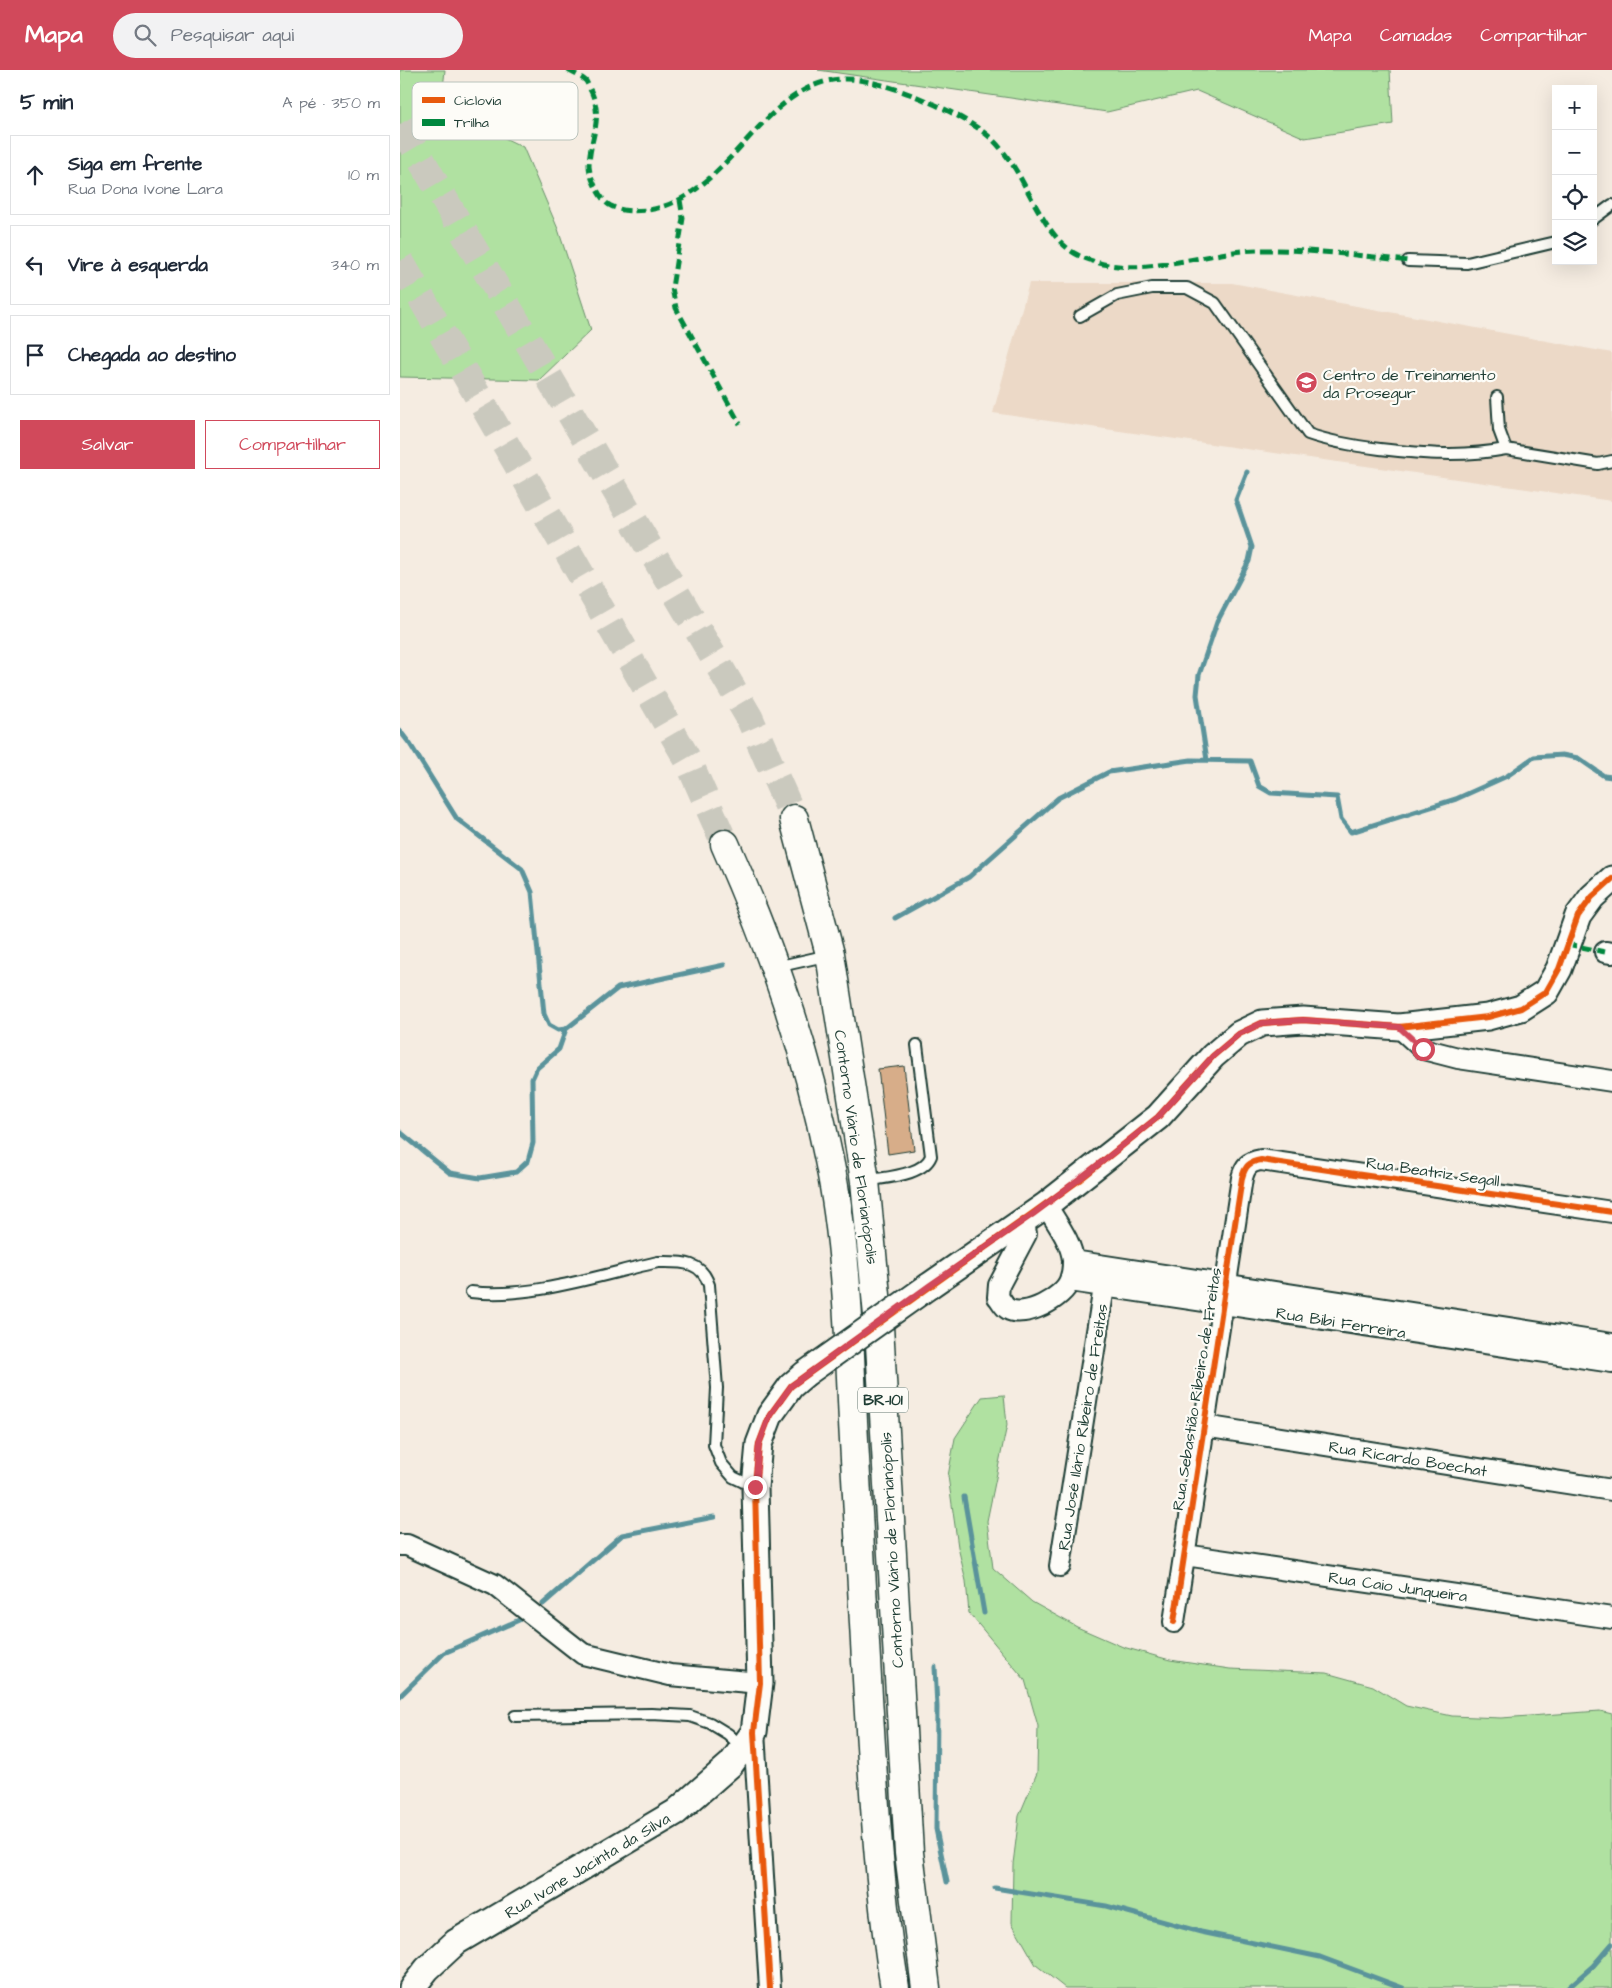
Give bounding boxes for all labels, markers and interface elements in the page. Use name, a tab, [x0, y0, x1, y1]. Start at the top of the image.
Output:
search box	[113, 13, 463, 58]
text: Mapa	[25, 18, 83, 52]
icon: search	[131, 21, 159, 49]
text: Pesquisar aqui	[171, 22, 294, 49]
text: Mapa	[1308, 23, 1352, 48]
text: Camadas	[1380, 23, 1452, 48]
text: Compartilhar	[1480, 23, 1587, 48]
legend	[412, 82, 578, 140]
map controls	[1552, 85, 1597, 265]
button: +	[1552, 85, 1597, 130]
text: 5 min	[20, 88, 73, 117]
text: Ciclovia	[454, 91, 501, 111]
text: A pé · 350 m	[282, 92, 380, 114]
text: Trilha	[454, 113, 489, 133]
button: −	[1552, 130, 1597, 175]
text: Siga em frente	[68, 151, 202, 178]
icon: ahead	[21, 161, 49, 189]
text: 10 m	[348, 164, 379, 186]
button: locate	[1552, 175, 1597, 220]
text: Rua Dona Ivone Lara	[68, 178, 223, 200]
button: layers	[1552, 220, 1597, 265]
icon: left	[21, 251, 49, 279]
text: Vire à esquerda	[68, 252, 208, 279]
text: 340 m	[331, 254, 379, 276]
icon: arrive	[21, 341, 49, 369]
text: Chegada ao destino	[68, 342, 236, 369]
place label: Centro de Treinamento da Prosegur	[1323, 364, 1496, 405]
school or university icon: Centro de Treinamento da Prosegur	[1295, 371, 1319, 395]
button: Salvar	[20, 420, 195, 469]
button: Compartilhar	[205, 420, 380, 469]
street label: Contorno Viário de Florianópolis	[829, 1029, 883, 1266]
route start	[1412, 1038, 1435, 1061]
street label: Rua Beatriz Segall	[1365, 1152, 1501, 1193]
street label: Rua Sebastião Ribeiro de Freitas	[1167, 1266, 1227, 1512]
street label: Rua José Ilário Ribeiro de Freitas	[1053, 1302, 1113, 1552]
street label: Rua Bibi Ferreira	[1274, 1302, 1407, 1344]
road number: BR-101	[858, 1388, 908, 1412]
street label: Contorno Viário de Florianópolis	[875, 1431, 909, 1669]
street label: Rua Ricardo Boechat	[1327, 1436, 1489, 1482]
route end	[744, 1476, 767, 1499]
street label: Rua Caio Junqueira	[1327, 1566, 1469, 1608]
street label: Rua Ivone Jacinta da Silva	[501, 1808, 674, 1924]

